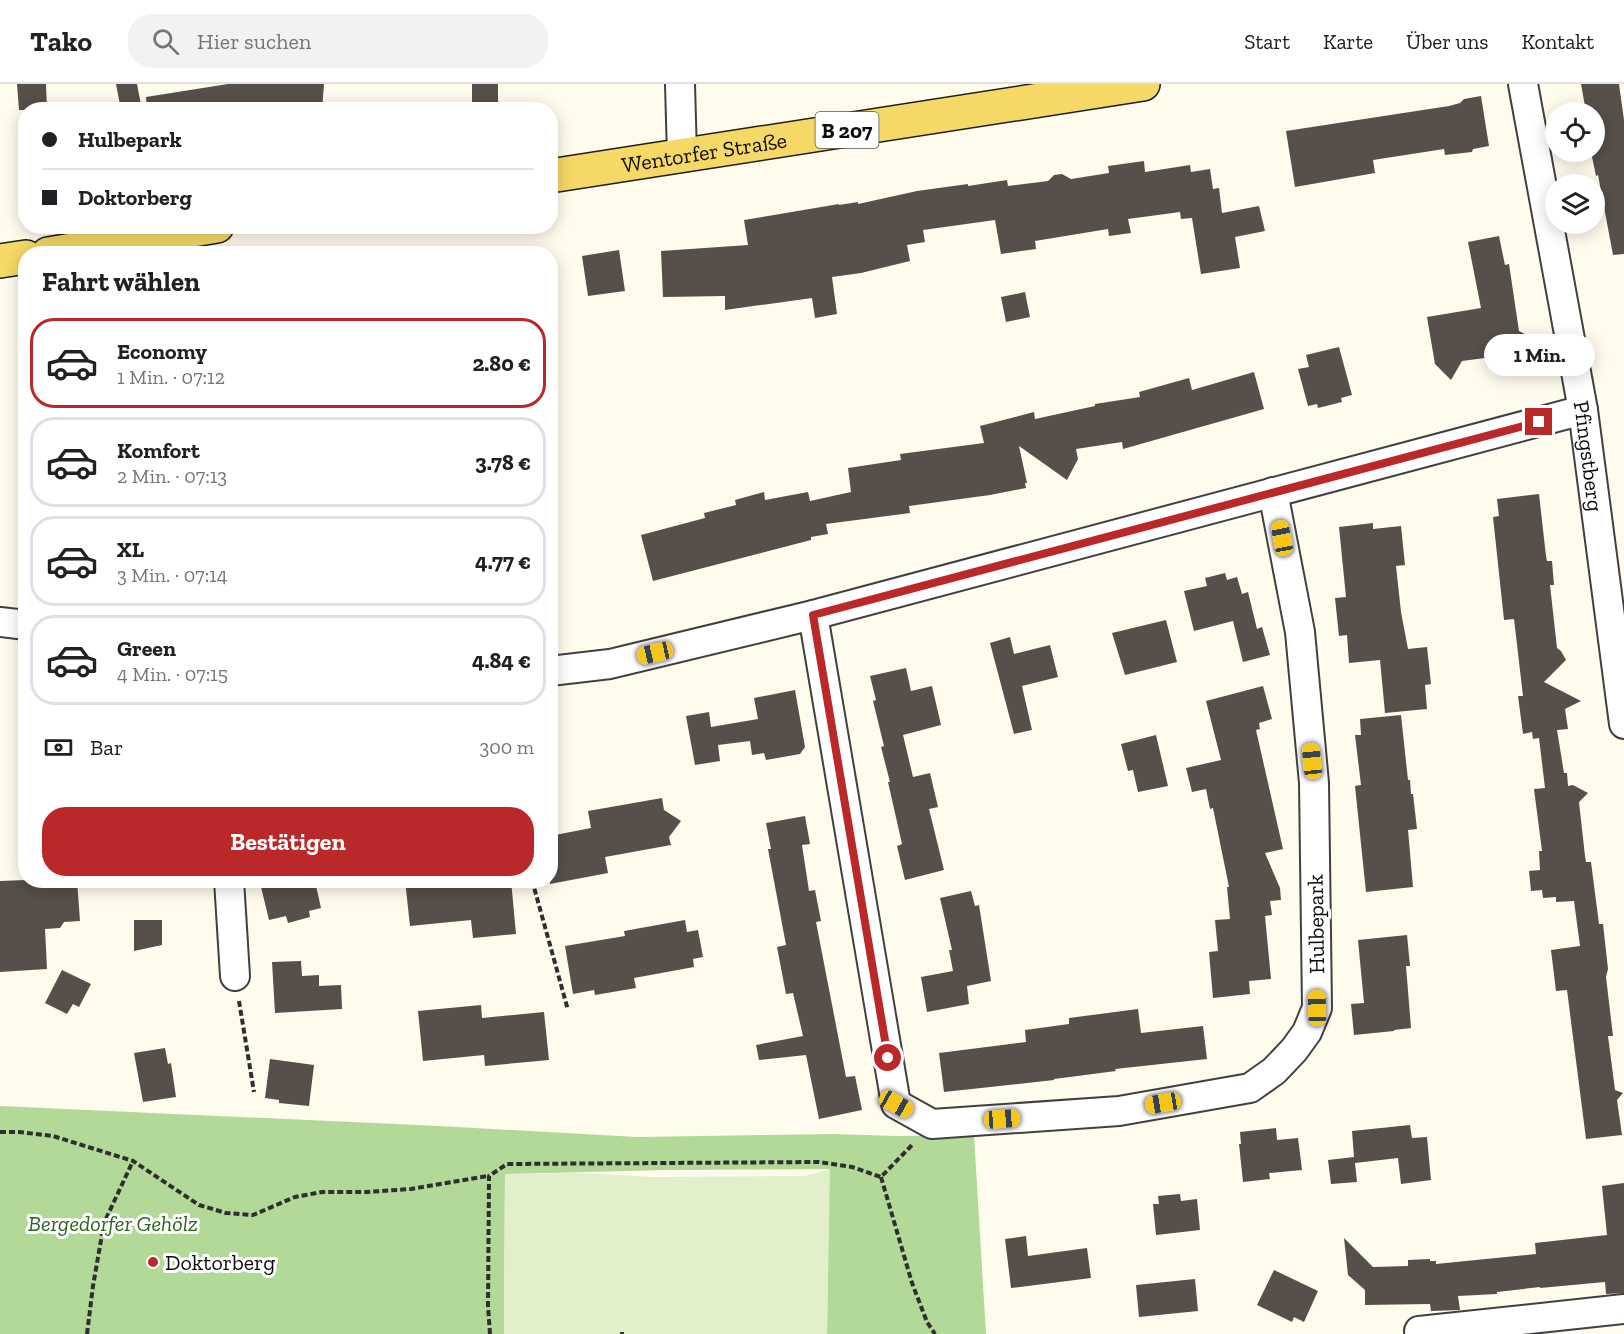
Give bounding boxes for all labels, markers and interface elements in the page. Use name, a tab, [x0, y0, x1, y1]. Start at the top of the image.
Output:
search box	[128, 14, 548, 68]
text: Tako	[30, 25, 92, 58]
icon: search	[149, 25, 182, 58]
text: Hier suchen	[197, 28, 311, 55]
text: Start	[1244, 29, 1290, 54]
text: Karte	[1323, 29, 1373, 54]
text: Über uns	[1406, 29, 1488, 54]
text: Kontakt	[1521, 29, 1594, 54]
map controls	[1545, 102, 1605, 234]
button: locate	[1545, 102, 1605, 162]
road number: B 207	[816, 112, 878, 148]
text: Hulbepark	[78, 126, 182, 153]
street label: Wentorfer Straße	[620, 126, 789, 178]
button: layers	[1545, 174, 1605, 234]
text: Doktorberg	[78, 184, 192, 211]
text: Fahrt wählen	[42, 266, 200, 298]
callout: 1 Min.	[1484, 335, 1594, 377]
icon: car	[45, 336, 99, 390]
text: Economy	[117, 338, 207, 365]
text: 1 Min.	[1513, 343, 1566, 367]
text: 2.80 €	[473, 350, 531, 377]
text: 1 Min. · 07:12	[117, 365, 225, 389]
street label: Pfingstberg	[1568, 398, 1610, 513]
route end	[1525, 408, 1552, 435]
icon: car	[45, 435, 99, 489]
text: Komfort	[117, 437, 200, 464]
text: 3.78 €	[475, 449, 531, 476]
text: 2 Min. · 07:13	[117, 464, 227, 488]
car	[1270, 519, 1294, 557]
icon: car	[45, 534, 99, 588]
text: XL	[117, 536, 144, 563]
text: 4.77 €	[475, 548, 531, 575]
text: 3 Min. · 07:14	[117, 563, 228, 587]
icon: car	[45, 633, 99, 687]
text: Green	[117, 635, 176, 662]
car	[635, 640, 675, 666]
text: 4.84 €	[472, 647, 531, 674]
text: 4 Min. · 07:15	[117, 662, 228, 686]
icon: cash	[42, 731, 75, 764]
text: Bar	[90, 734, 123, 761]
text: 300 m	[479, 735, 534, 759]
car	[1301, 742, 1323, 780]
button: Bestätigen	[42, 807, 534, 876]
street label: Hulbepark	[1302, 873, 1330, 974]
car	[1308, 990, 1326, 1026]
route start	[874, 1044, 901, 1071]
car	[876, 1087, 916, 1121]
car	[1144, 1091, 1182, 1115]
car	[983, 1109, 1021, 1129]
park label: Bergedorfer Gehölz	[28, 1210, 198, 1237]
place label: Doktorberg	[165, 1249, 275, 1276]
marker: Doktorberg	[146, 1255, 160, 1269]

